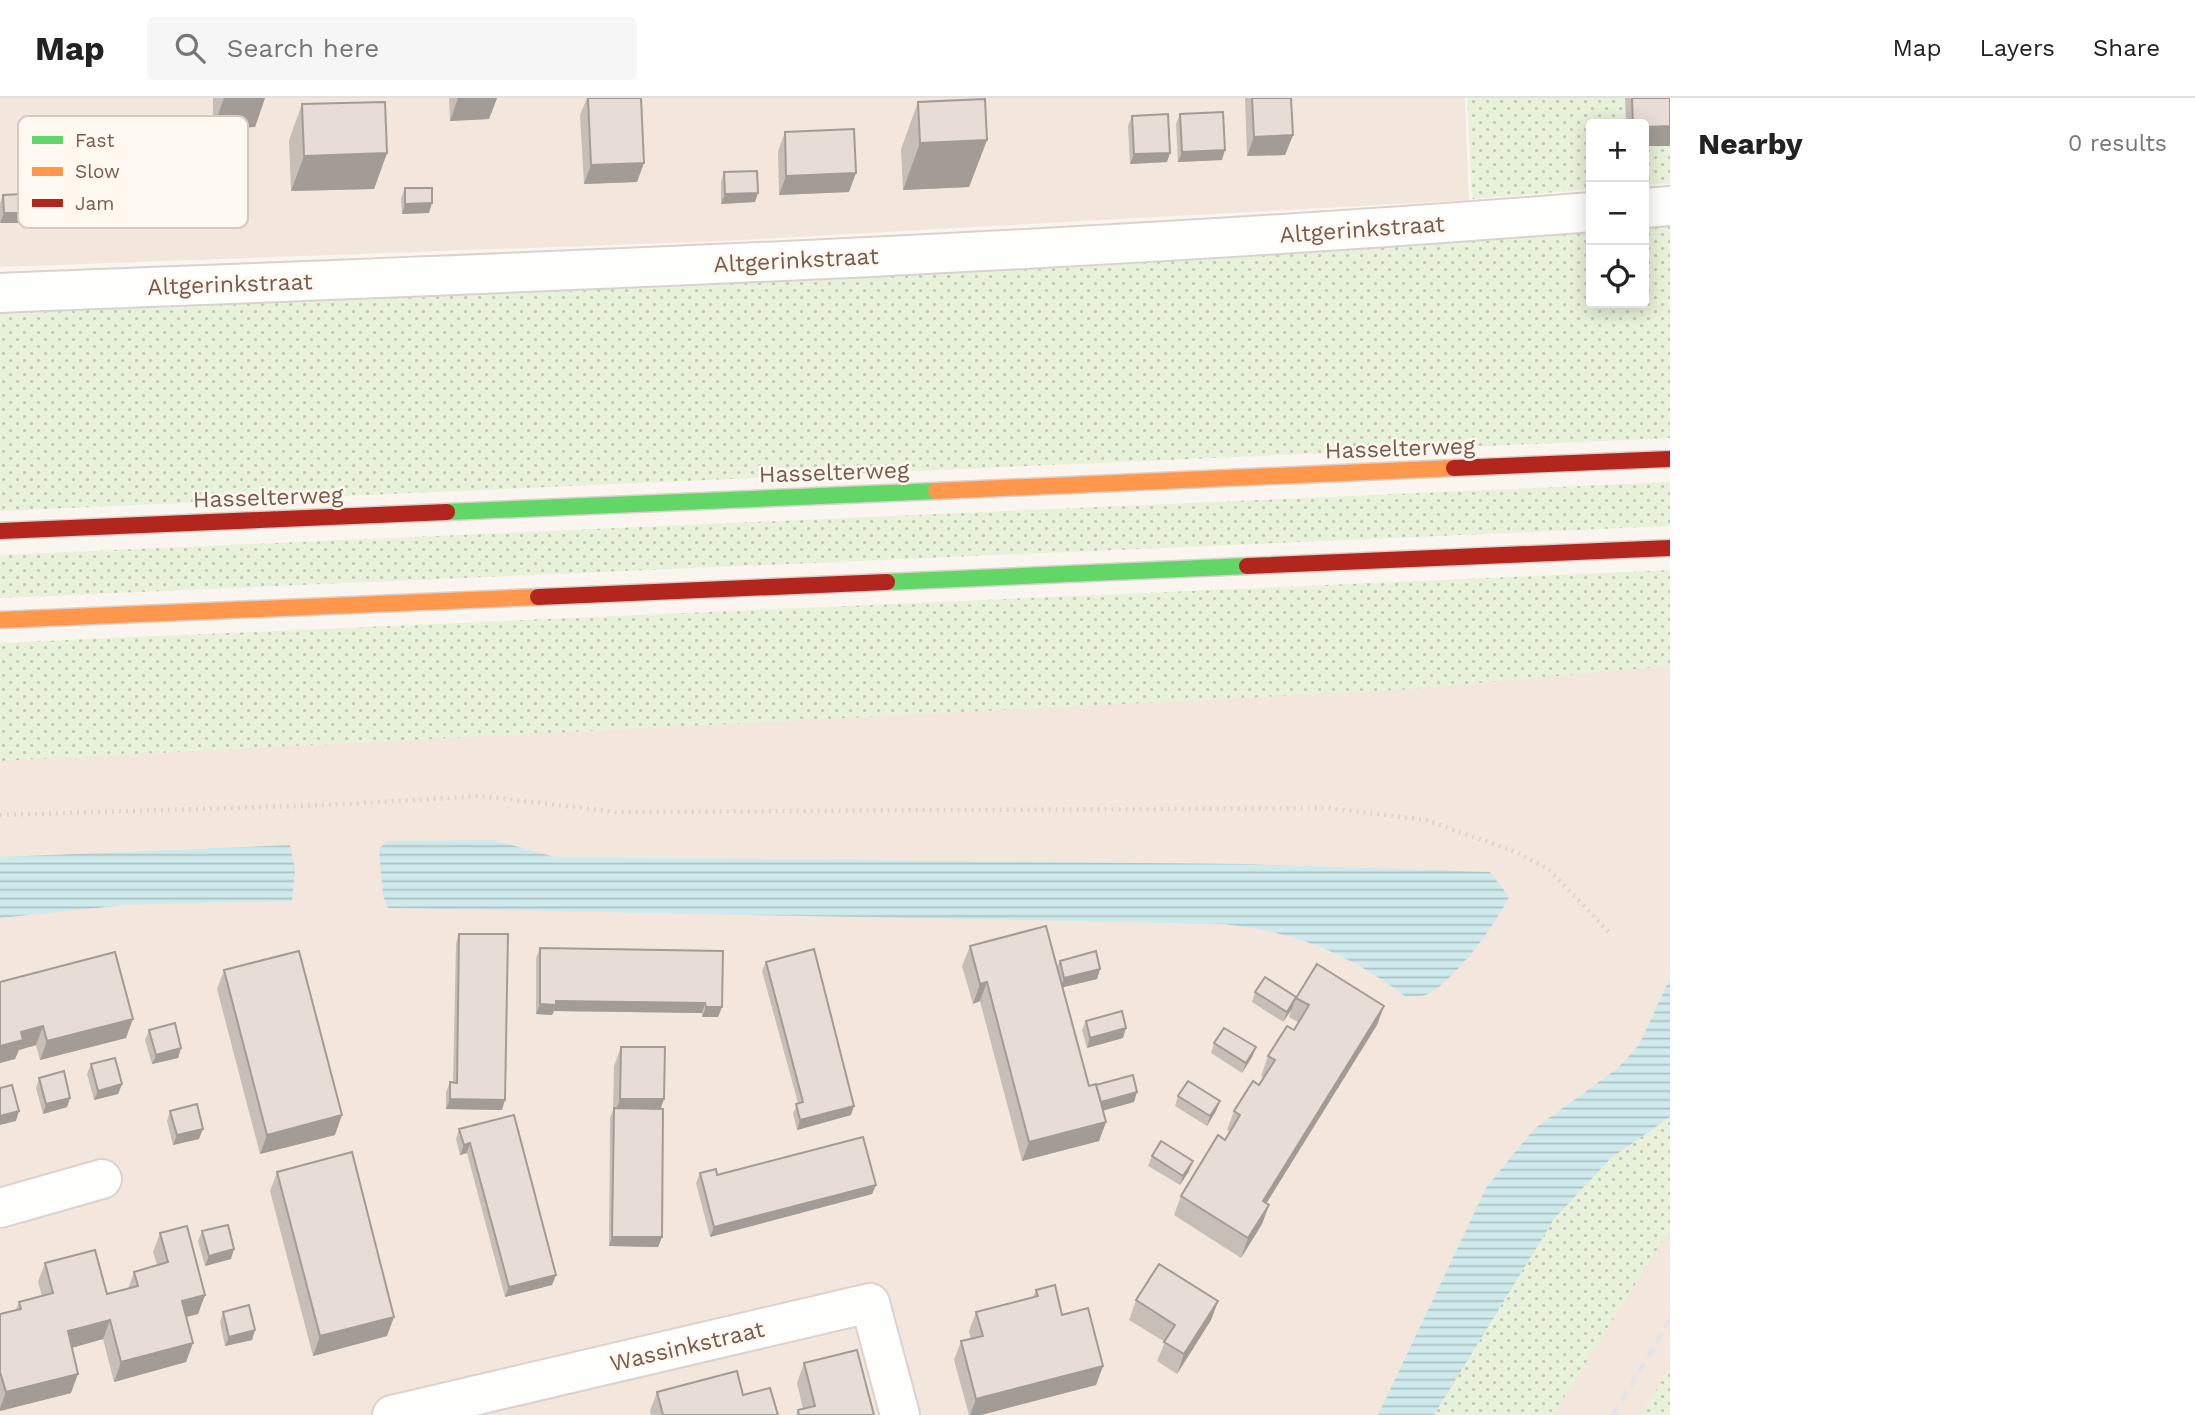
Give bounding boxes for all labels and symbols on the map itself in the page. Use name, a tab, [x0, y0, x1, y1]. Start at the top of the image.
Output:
legend	[18, 116, 248, 228]
text: Fast	[75, 129, 114, 152]
text: Slow	[75, 160, 120, 183]
text: Jam	[75, 192, 114, 215]
street label: Altgerinkstraat	[1279, 210, 1446, 249]
street label: Altgerinkstraat	[713, 243, 880, 278]
street label: Altgerinkstraat	[147, 268, 314, 301]
street label: Hasselterweg	[1324, 432, 1476, 465]
street label: Hasselterweg	[758, 456, 910, 489]
street label: Hasselterweg	[192, 481, 344, 514]
street label: Wassinkstraat	[607, 1316, 767, 1377]

